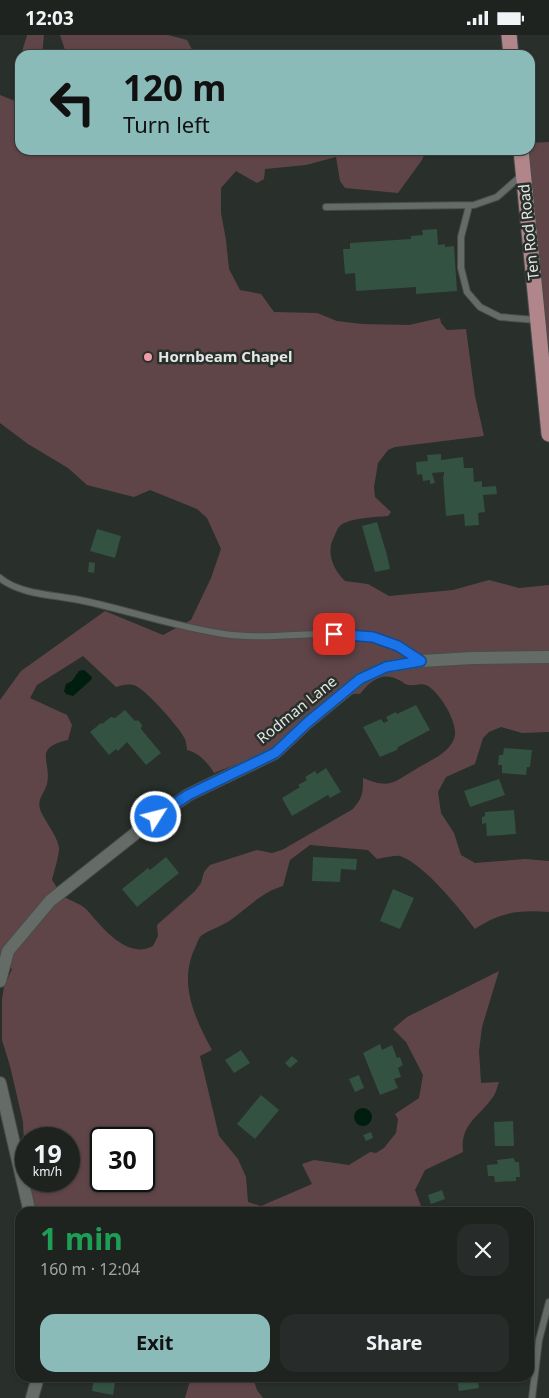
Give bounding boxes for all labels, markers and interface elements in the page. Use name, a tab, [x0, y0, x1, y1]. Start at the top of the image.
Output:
text: 12:03	[25, 5, 74, 31]
text: 120 m	[123, 64, 226, 111]
icon: left	[40, 70, 105, 135]
text: Turn left	[123, 109, 210, 139]
street label: Ten Rod Road	[513, 183, 543, 281]
place label: Hornbeam Chapel	[158, 346, 293, 366]
marker: Hornbeam Chapel	[142, 351, 154, 363]
pin	[313, 613, 355, 655]
icon: arrive	[320, 620, 348, 648]
street label: Rodman Lane	[252, 671, 340, 748]
position arrow	[129, 790, 181, 842]
speed limit sign: 30	[90, 1127, 155, 1192]
text: 19	[33, 1136, 62, 1170]
text: km/h	[33, 1163, 62, 1180]
text: 1 min	[40, 1218, 123, 1259]
button: close	[457, 1224, 509, 1276]
text: 160 m · 12:04	[40, 1258, 140, 1280]
button: Exit	[40, 1314, 270, 1372]
button: Share	[280, 1314, 509, 1372]

